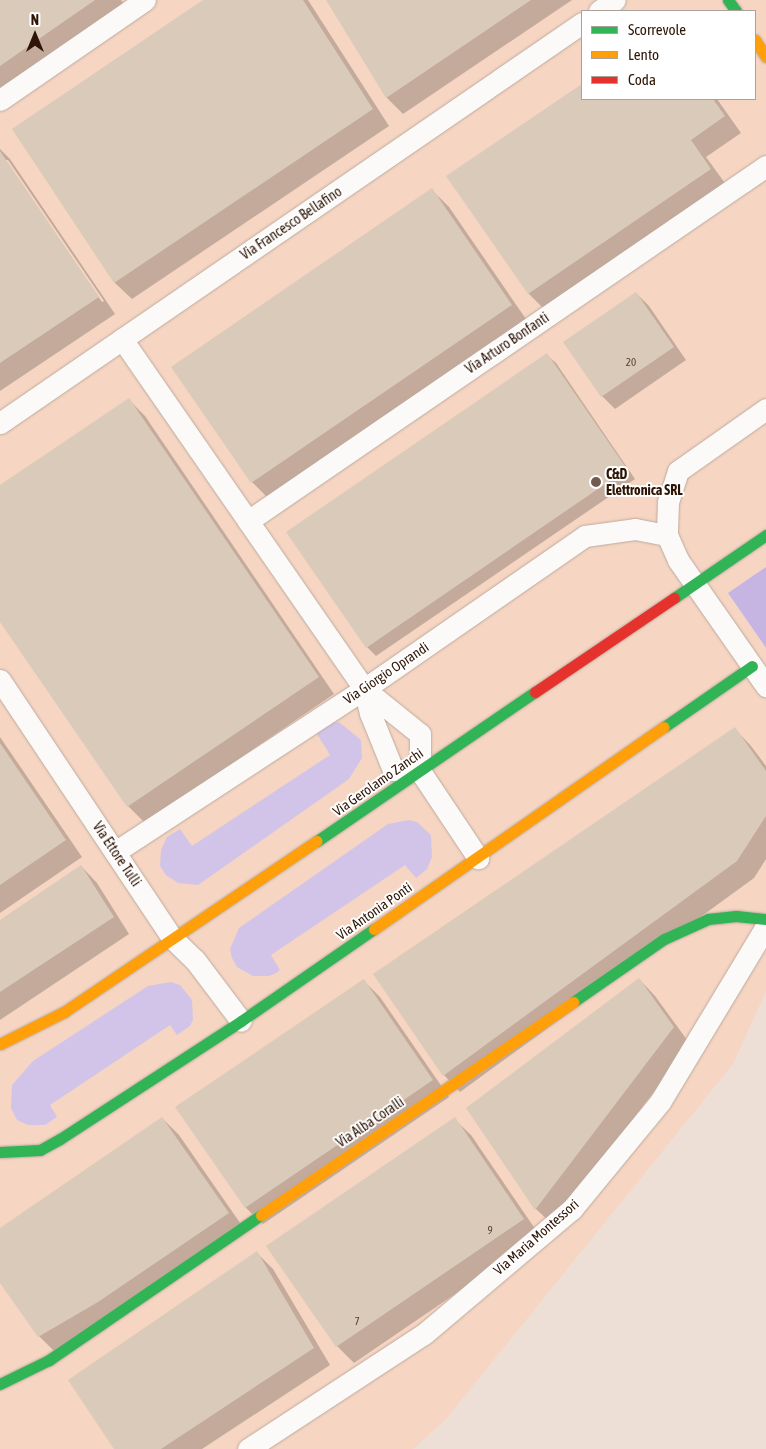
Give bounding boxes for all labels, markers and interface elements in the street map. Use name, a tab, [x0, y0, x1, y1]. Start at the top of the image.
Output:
north arrow	[10, 10, 60, 60]
legend	[581, 10, 756, 100]
text: N	[31, 12, 39, 28]
text: Scorrevole	[628, 21, 686, 38]
text: Lento	[628, 46, 659, 63]
text: Coda	[628, 71, 656, 88]
street label: Via Francesco Bellafino	[237, 183, 345, 263]
street label: Via Arturo Bonfanti	[462, 309, 552, 377]
house number: 20	[626, 355, 636, 369]
place label: C&D Elettronica SRL	[606, 466, 683, 498]
marker: C&D Elettronica SRL	[590, 476, 602, 488]
street label: Via Giorgio Oprandi	[340, 638, 432, 708]
street label: Via Gerolamo Zanchi	[330, 745, 426, 819]
street label: Via Ettore Tulli	[89, 819, 145, 889]
street label: Via Antonia Ponti	[333, 879, 415, 943]
street label: Via Alba Coralli	[333, 1093, 407, 1151]
street label: Via Maria Montessori	[490, 1196, 582, 1278]
house number: 9	[487, 1223, 493, 1237]
house number: 7	[354, 1314, 360, 1328]

